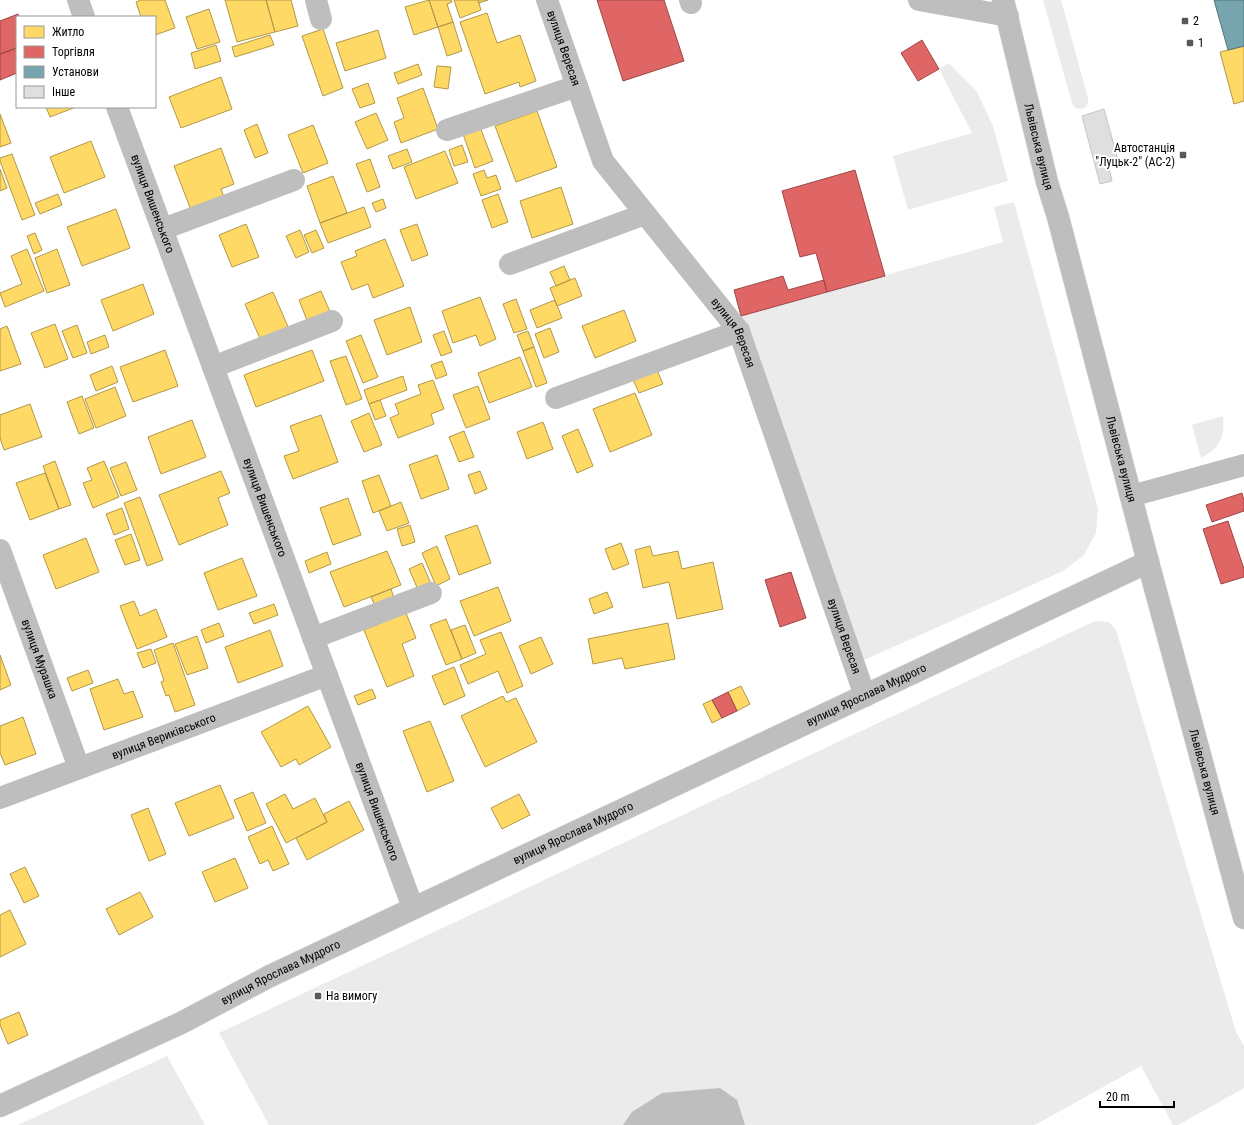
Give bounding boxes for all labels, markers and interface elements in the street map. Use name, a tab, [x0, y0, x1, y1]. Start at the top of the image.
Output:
street label: вулиця Вересая	[544, 9, 583, 88]
place label: 2	[1193, 14, 1199, 28]
legend	[16, 16, 156, 108]
marker: 2	[1180, 16, 1190, 26]
text: Житло	[52, 25, 84, 39]
place label: 1	[1198, 36, 1204, 50]
marker: 1	[1185, 38, 1195, 48]
text: Торгівля	[52, 45, 95, 59]
text: Установи	[52, 65, 99, 79]
text: Інше	[52, 85, 76, 99]
street label: Львівська вулиця	[1021, 102, 1056, 192]
place label: Автостанція "Луцьк-2" (АС-2)	[1095, 141, 1175, 169]
marker: Автостанція "Луцьк-2" (АС-2)	[1178, 150, 1188, 160]
street label: вулиця Вишенського	[128, 152, 177, 255]
street label: вулиця Вересая	[708, 295, 758, 369]
street label: Львівська вулиця	[1103, 414, 1139, 504]
street label: вулиця Вишенського	[240, 456, 290, 559]
street label: вулиця Вересая	[825, 597, 864, 676]
street label: вулиця Мурашка	[19, 617, 60, 701]
street label: вулиця Ярослава Мудрого	[804, 661, 929, 729]
street label: вулиця Вериківського	[110, 710, 218, 762]
street label: Львівська вулиця	[1186, 727, 1223, 817]
street label: вулиця Вишенського	[353, 760, 402, 863]
street label: вулиця Ярослава Мудрого	[511, 799, 636, 867]
street label: вулиця Ярослава Мудрого	[219, 937, 342, 1008]
place label: На вимогу	[326, 989, 377, 1003]
marker: На вимогу	[313, 991, 323, 1001]
scale bar	[1100, 1083, 1174, 1109]
text: 20 m	[1106, 1090, 1130, 1104]

